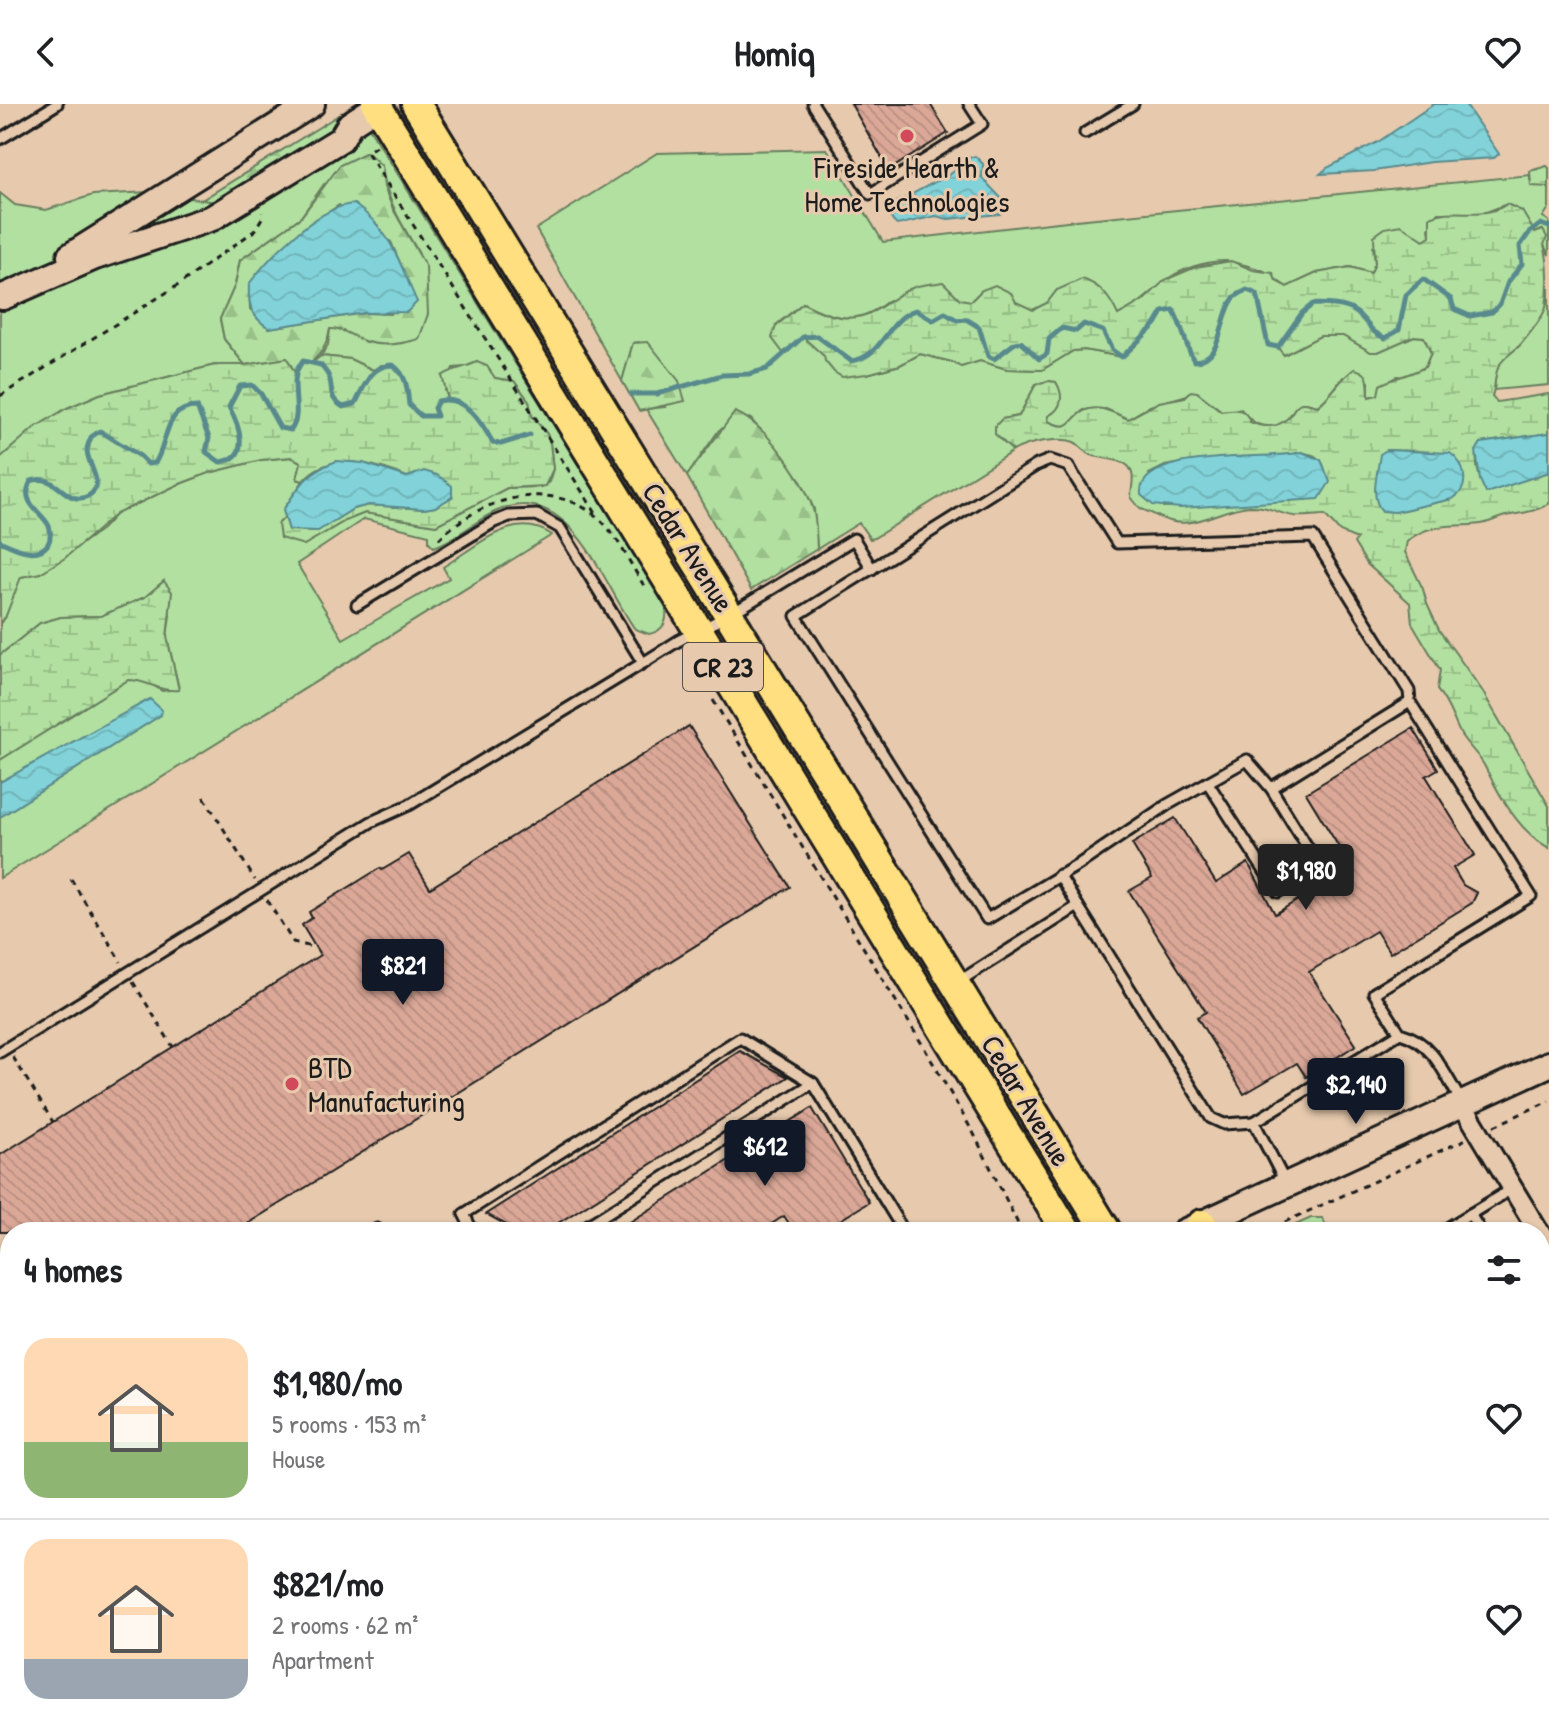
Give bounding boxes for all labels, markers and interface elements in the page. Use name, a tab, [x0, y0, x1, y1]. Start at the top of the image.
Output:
text: Homiq	[734, 28, 815, 77]
icon: back	[24, 30, 68, 74]
icon: heart	[1481, 30, 1525, 74]
marker: Fireside Hearth & Home Technologies	[898, 127, 916, 145]
place label: Fireside Hearth & Home Technologies	[805, 147, 1009, 221]
street label: Cedar Avenue	[633, 474, 745, 620]
road number: CR 23	[683, 643, 763, 691]
pin: $1,980	[1241, 844, 1371, 912]
text: $1,980	[1276, 852, 1336, 887]
pin: $821	[356, 939, 450, 1007]
text: $821	[380, 947, 426, 982]
street label: Cedar Avenue	[972, 1027, 1082, 1173]
place label: BTD Manufacturing	[308, 1047, 465, 1121]
pin: $2,140	[1291, 1058, 1421, 1126]
text: $2,140	[1325, 1066, 1387, 1101]
marker: BTD Manufacturing	[283, 1075, 301, 1093]
pin: $612	[718, 1120, 812, 1188]
text: $612	[742, 1128, 788, 1163]
text: 4 homes	[24, 1247, 122, 1293]
icon: filters	[1482, 1248, 1526, 1292]
text: $1,980/mo	[272, 1360, 402, 1406]
icon: home	[88, 1370, 184, 1466]
icon: heart	[1482, 1396, 1526, 1440]
text: 5 rooms · 153 m²	[272, 1406, 427, 1441]
text: House	[272, 1441, 325, 1476]
text: $821/mo	[272, 1561, 383, 1607]
icon: home	[88, 1571, 184, 1667]
icon: heart	[1482, 1597, 1526, 1641]
text: 2 rooms · 62 m²	[272, 1607, 418, 1642]
text: Apartment	[272, 1642, 374, 1677]

